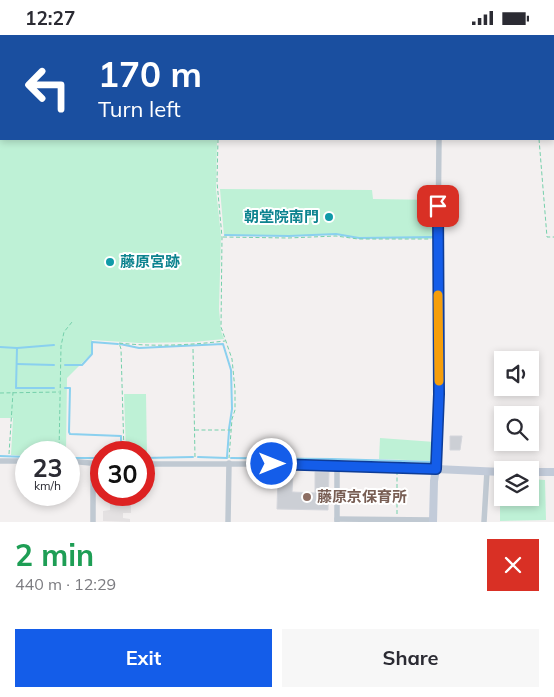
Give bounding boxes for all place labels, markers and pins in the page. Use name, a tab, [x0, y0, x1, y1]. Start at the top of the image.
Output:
pin	[417, 185, 459, 227]
place label: 朝堂院南門	[244, 207, 319, 226]
marker: 朝堂院南門	[323, 211, 335, 223]
place label: 藤原宮跡	[120, 252, 180, 271]
marker: 藤原宮跡	[104, 256, 116, 268]
place label: 藤原京保育所	[317, 487, 407, 506]
marker: 藤原京保育所	[301, 491, 313, 503]

